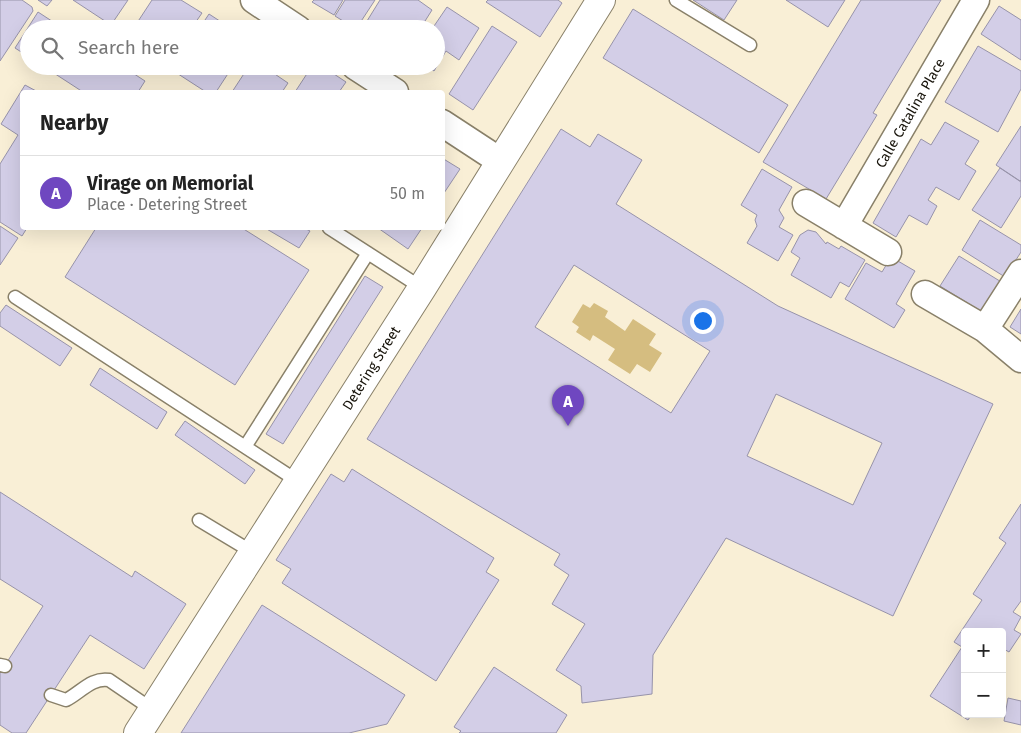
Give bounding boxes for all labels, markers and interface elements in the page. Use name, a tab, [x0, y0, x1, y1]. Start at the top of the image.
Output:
search box	[20, 20, 445, 75]
icon: search	[38, 34, 66, 62]
text: Search here	[78, 36, 179, 59]
street label: Calle Catalina Place	[872, 55, 949, 171]
text: Nearby	[40, 110, 108, 136]
text: Virage on Memorial	[87, 172, 253, 195]
text: A	[51, 184, 61, 203]
text: 50 m	[390, 184, 425, 203]
text: Place · Detering Street	[87, 195, 247, 214]
your location	[690, 308, 716, 334]
street label: Detering Street	[339, 322, 404, 413]
pin: A	[552, 385, 584, 426]
map controls	[961, 628, 1006, 718]
button: +	[961, 628, 1006, 673]
button: −	[961, 673, 1006, 718]

